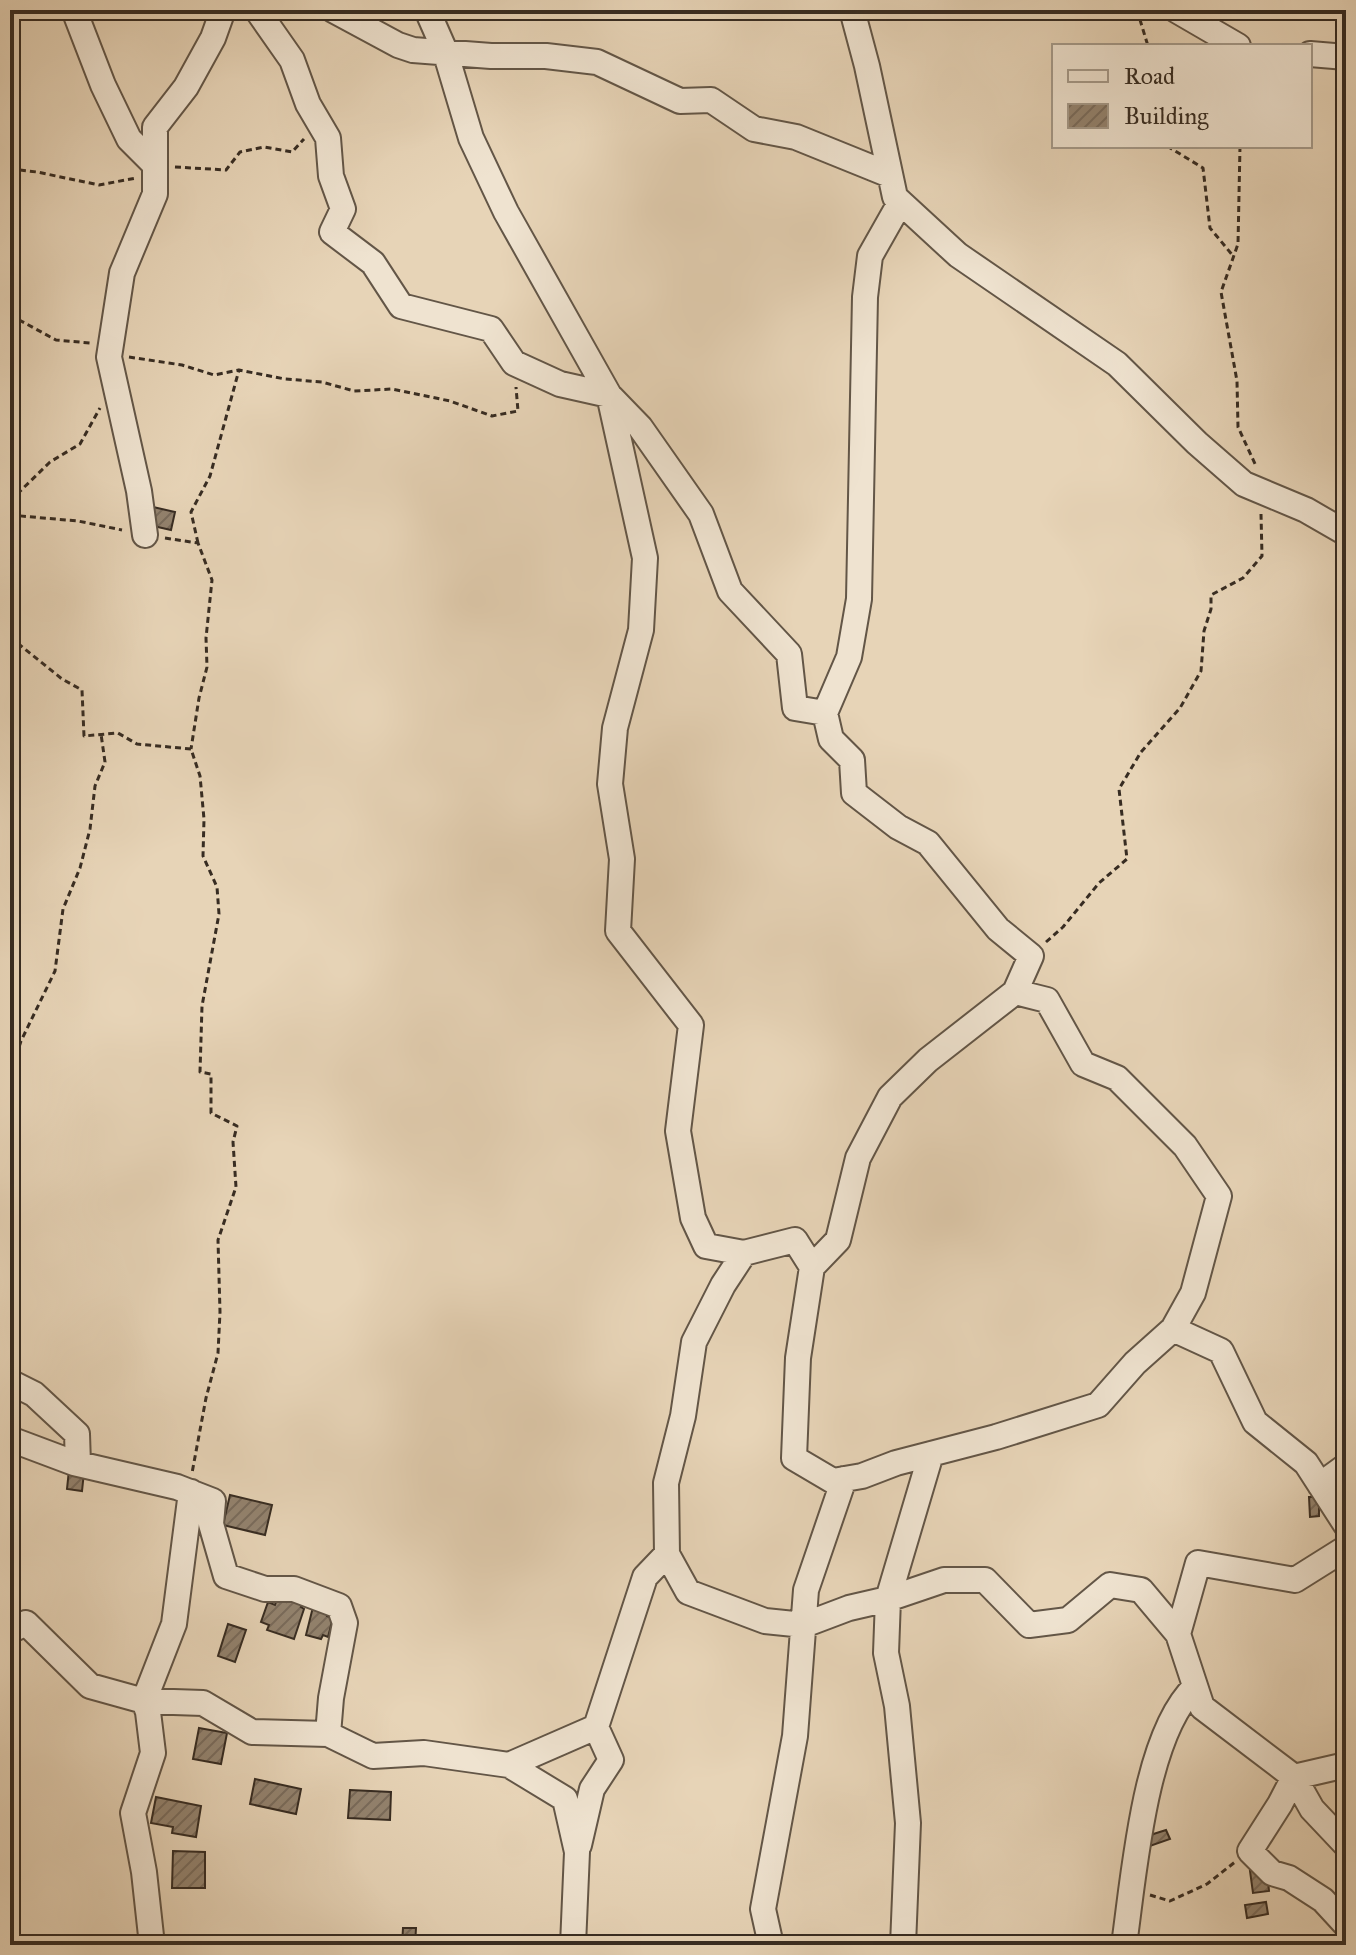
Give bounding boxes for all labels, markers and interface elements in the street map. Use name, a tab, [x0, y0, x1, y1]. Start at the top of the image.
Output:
legend	[1052, 44, 1312, 148]
text: Road	[1124, 61, 1175, 91]
text: Building	[1124, 101, 1209, 131]

